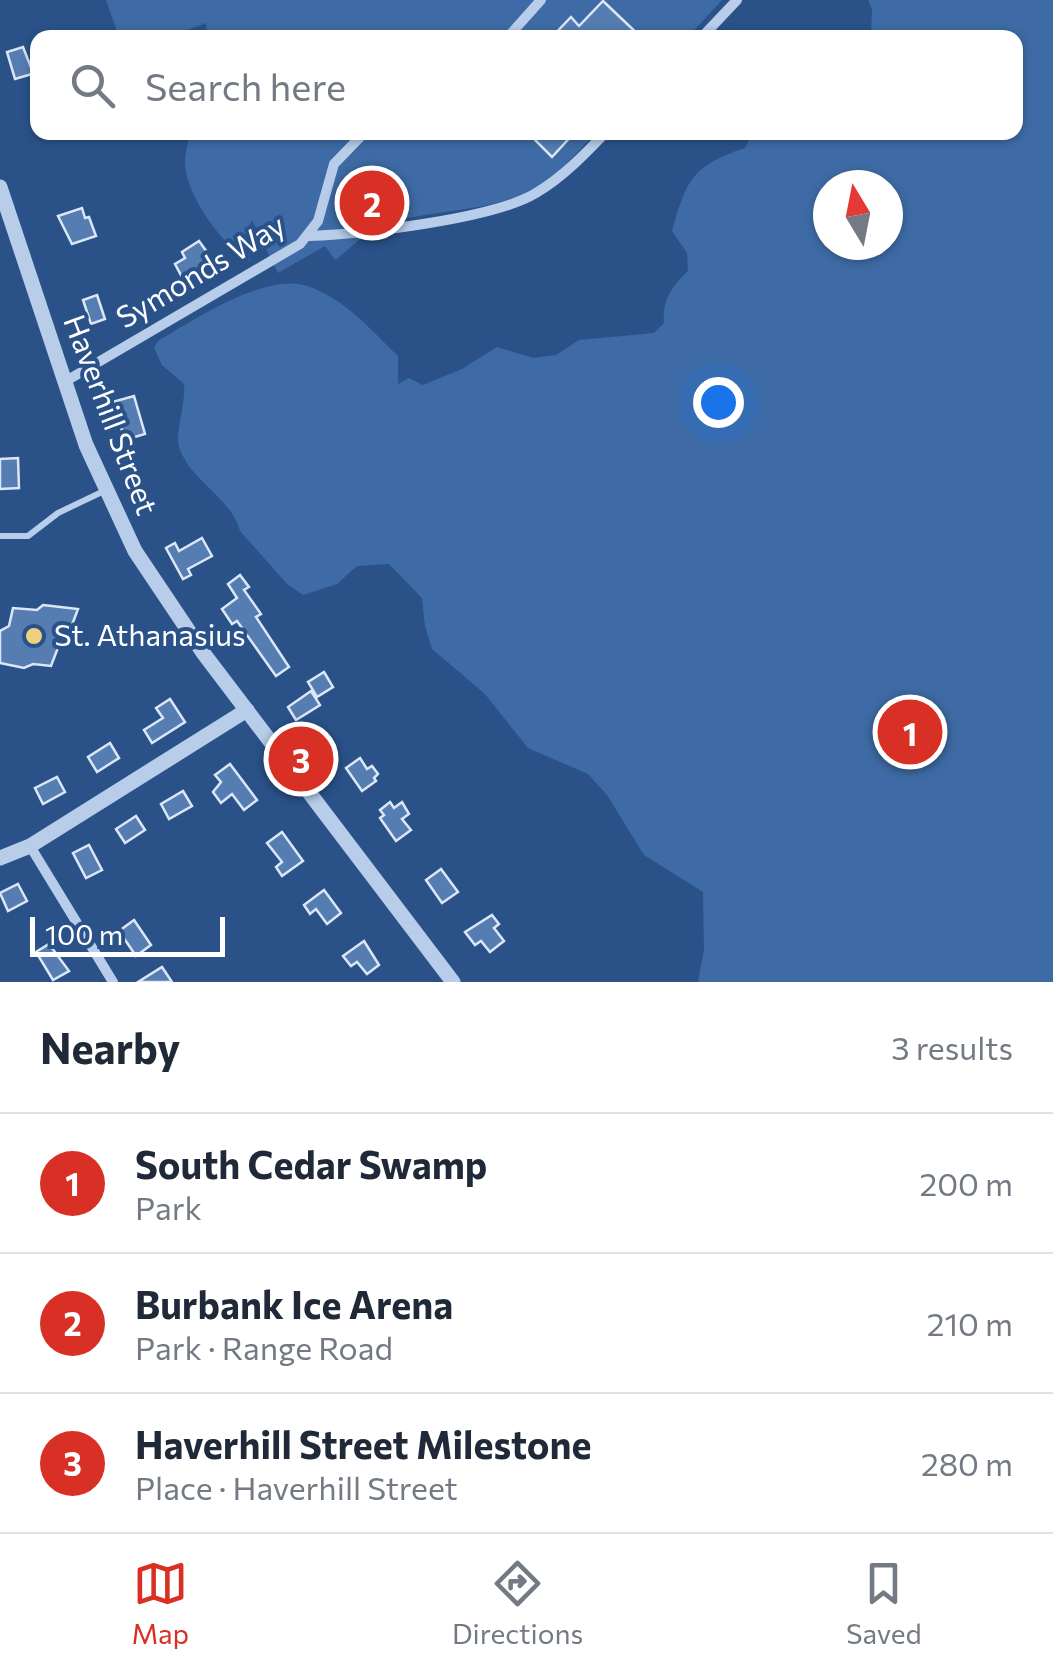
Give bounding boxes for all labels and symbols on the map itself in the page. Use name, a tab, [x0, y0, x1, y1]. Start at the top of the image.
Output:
pin: 2	[340, 166, 404, 240]
north arrow	[813, 170, 903, 260]
street label: Symonds Way	[109, 205, 291, 335]
street label: Haverhill Street	[57, 309, 167, 519]
your location	[693, 377, 744, 428]
place label: St. Athanasius	[54, 615, 246, 652]
marker: St. Athanasius	[23, 625, 45, 647]
pin: 1	[878, 694, 942, 770]
pin: 3	[268, 722, 334, 796]
scale bar	[30, 912, 225, 956]

